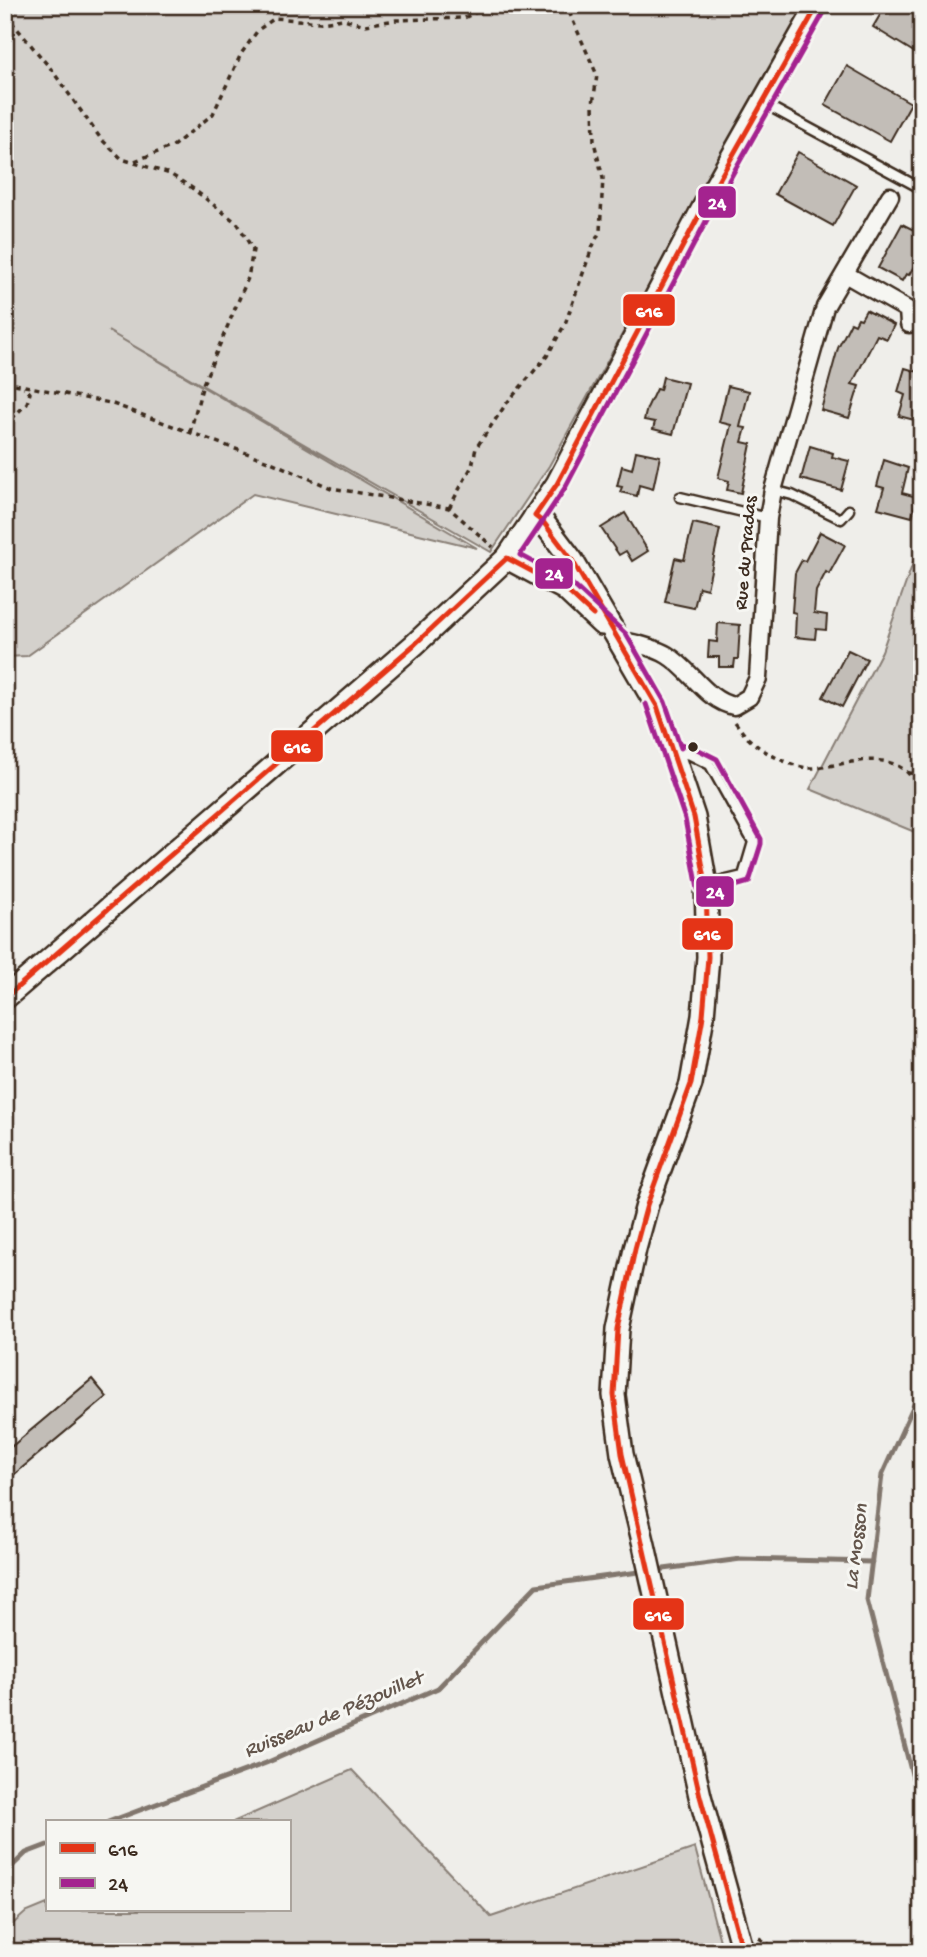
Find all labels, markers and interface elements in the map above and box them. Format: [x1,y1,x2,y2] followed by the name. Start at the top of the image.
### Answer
[697,185,737,219] line badge: 24
[708,194,727,217] text: 24
[622,293,676,327] line badge: 616
[636,302,663,325] text: 616
[731,494,764,611] street label: Rue du Pradas
[534,557,574,590] line badge: 24
[545,565,564,588] text: 24
[270,729,324,763] line badge: 616
[284,738,311,761] text: 616
[686,740,700,754] unlabelled marker
[695,875,735,908] line badge: 24
[706,883,725,906] text: 24
[681,917,734,951] line badge: 616
[694,925,721,948] text: 616
[840,1502,876,1591] water label: La Mosson
[632,1597,685,1631] line badge: 616
[645,1606,672,1629] text: 616
[241,1666,430,1765] water label: Ruisseau de Pézouillet
[46,1820,290,1912] legend
[108,1840,138,1865] text: 616
[108,1874,128,1899] text: 24

